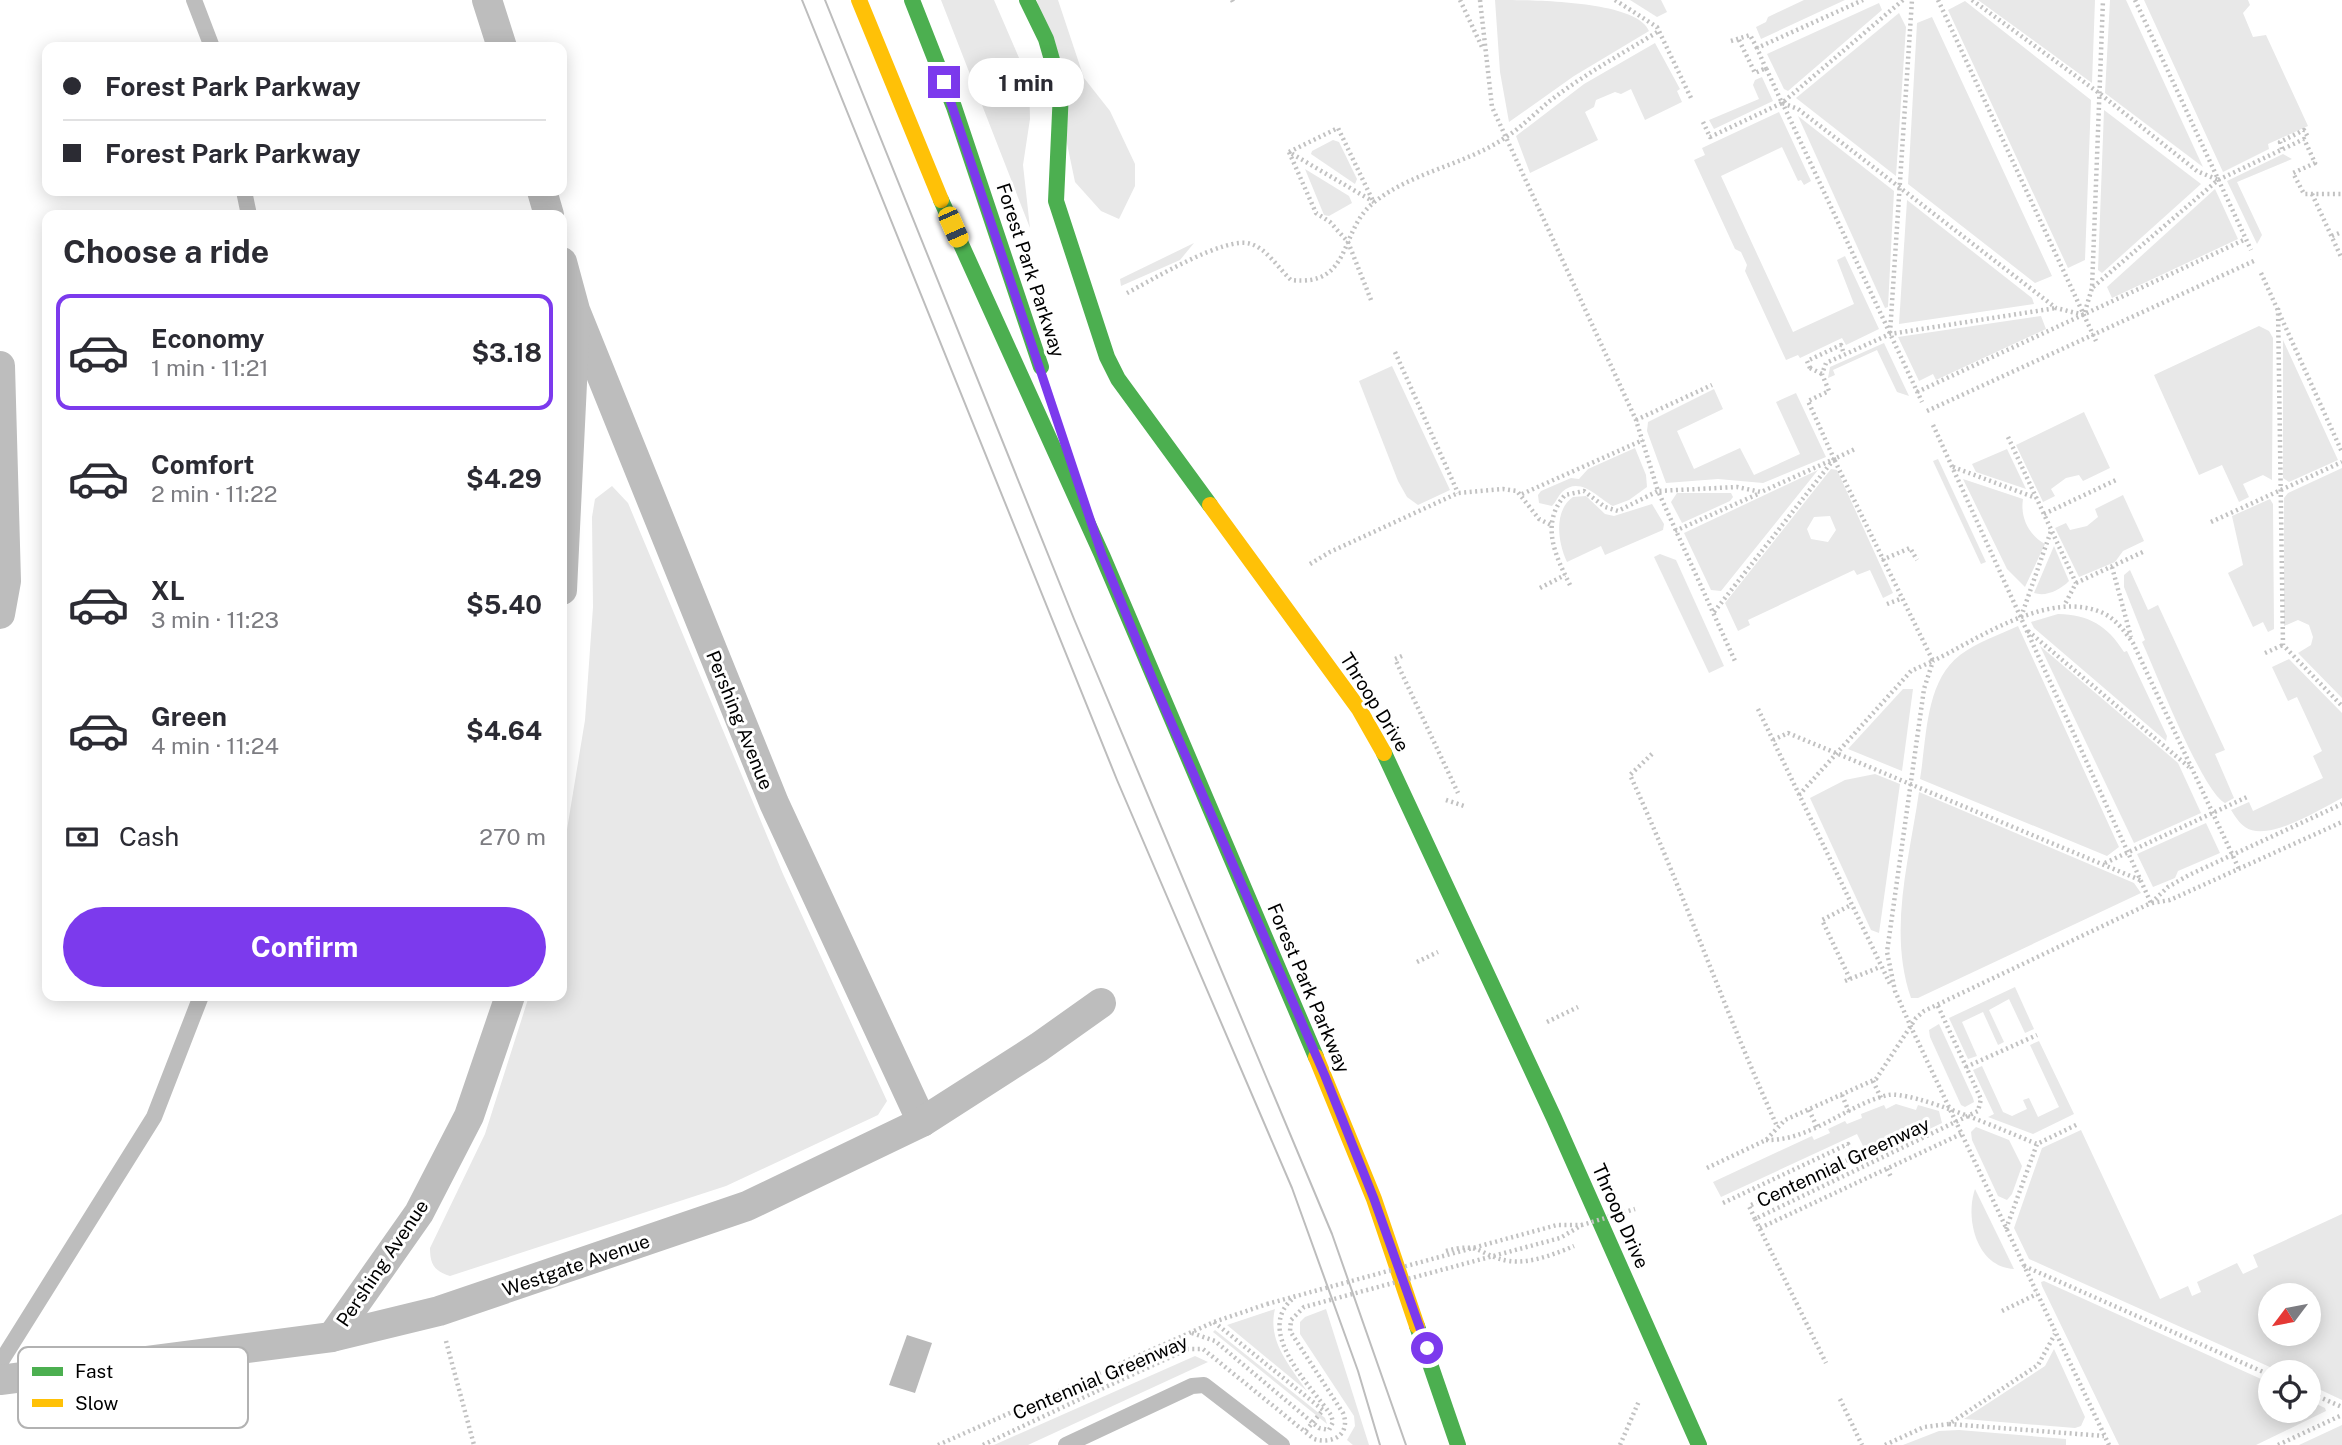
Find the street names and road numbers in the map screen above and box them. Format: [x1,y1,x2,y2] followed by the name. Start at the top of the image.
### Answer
[992,180,1070,360] street label: Forest Park Parkway
[702,647,778,793] street label: Pershing Avenue
[1336,649,1414,755] street label: Throop Drive
[1263,900,1355,1076] street label: Forest Park Parkway
[1753,1112,1933,1212] street label: Centennial Greenway
[1588,1160,1654,1272] street label: Throop Drive
[331,1195,433,1331] street label: Pershing Avenue
[499,1229,653,1301] street label: Westgate Avenue
[1009,1330,1191,1424] street label: Centennial Greenway

